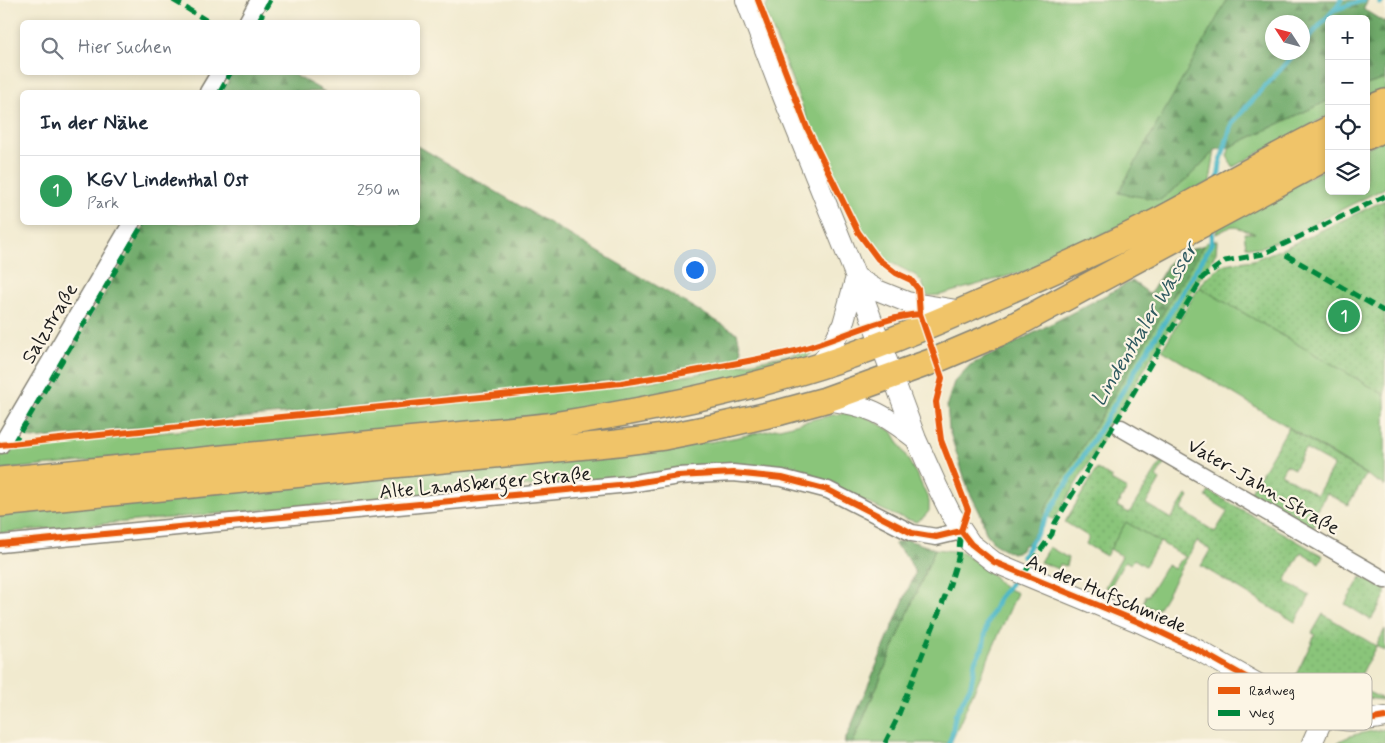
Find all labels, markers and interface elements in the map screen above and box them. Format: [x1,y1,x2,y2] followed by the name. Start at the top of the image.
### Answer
[1265,15,1310,60] north arrow
[1325,15,1370,195] map controls
[1325,15,1370,60] button: +
[20,20,420,75] search box
[38,34,66,62] icon: search
[78,35,172,60] text: Hier suchen
[1325,60,1370,105] button: −
[1325,105,1370,150] button: locate
[40,109,148,137] text: In der Nähe
[1325,150,1370,195] button: layers
[87,168,248,193] text: KGV Lindenthal Ost
[52,180,60,201] text: 1
[357,180,400,201] text: 250 m
[87,193,119,214] text: Park
[1085,235,1206,411] water label: Lindenthaler Wasser
[682,257,708,283] your location
[16,278,85,369] street label: Salzstraße
[1328,297,1360,335] pin: 1
[1182,433,1345,542] street label: Vater-Jahn-Straße
[378,461,592,508] street label: Alte Landsberger Straße
[1022,548,1191,640] street label: An der Hufschmiede
[1208,673,1372,730] legend
[1249,682,1295,700] text: Radweg
[1249,705,1275,725] text: Weg

